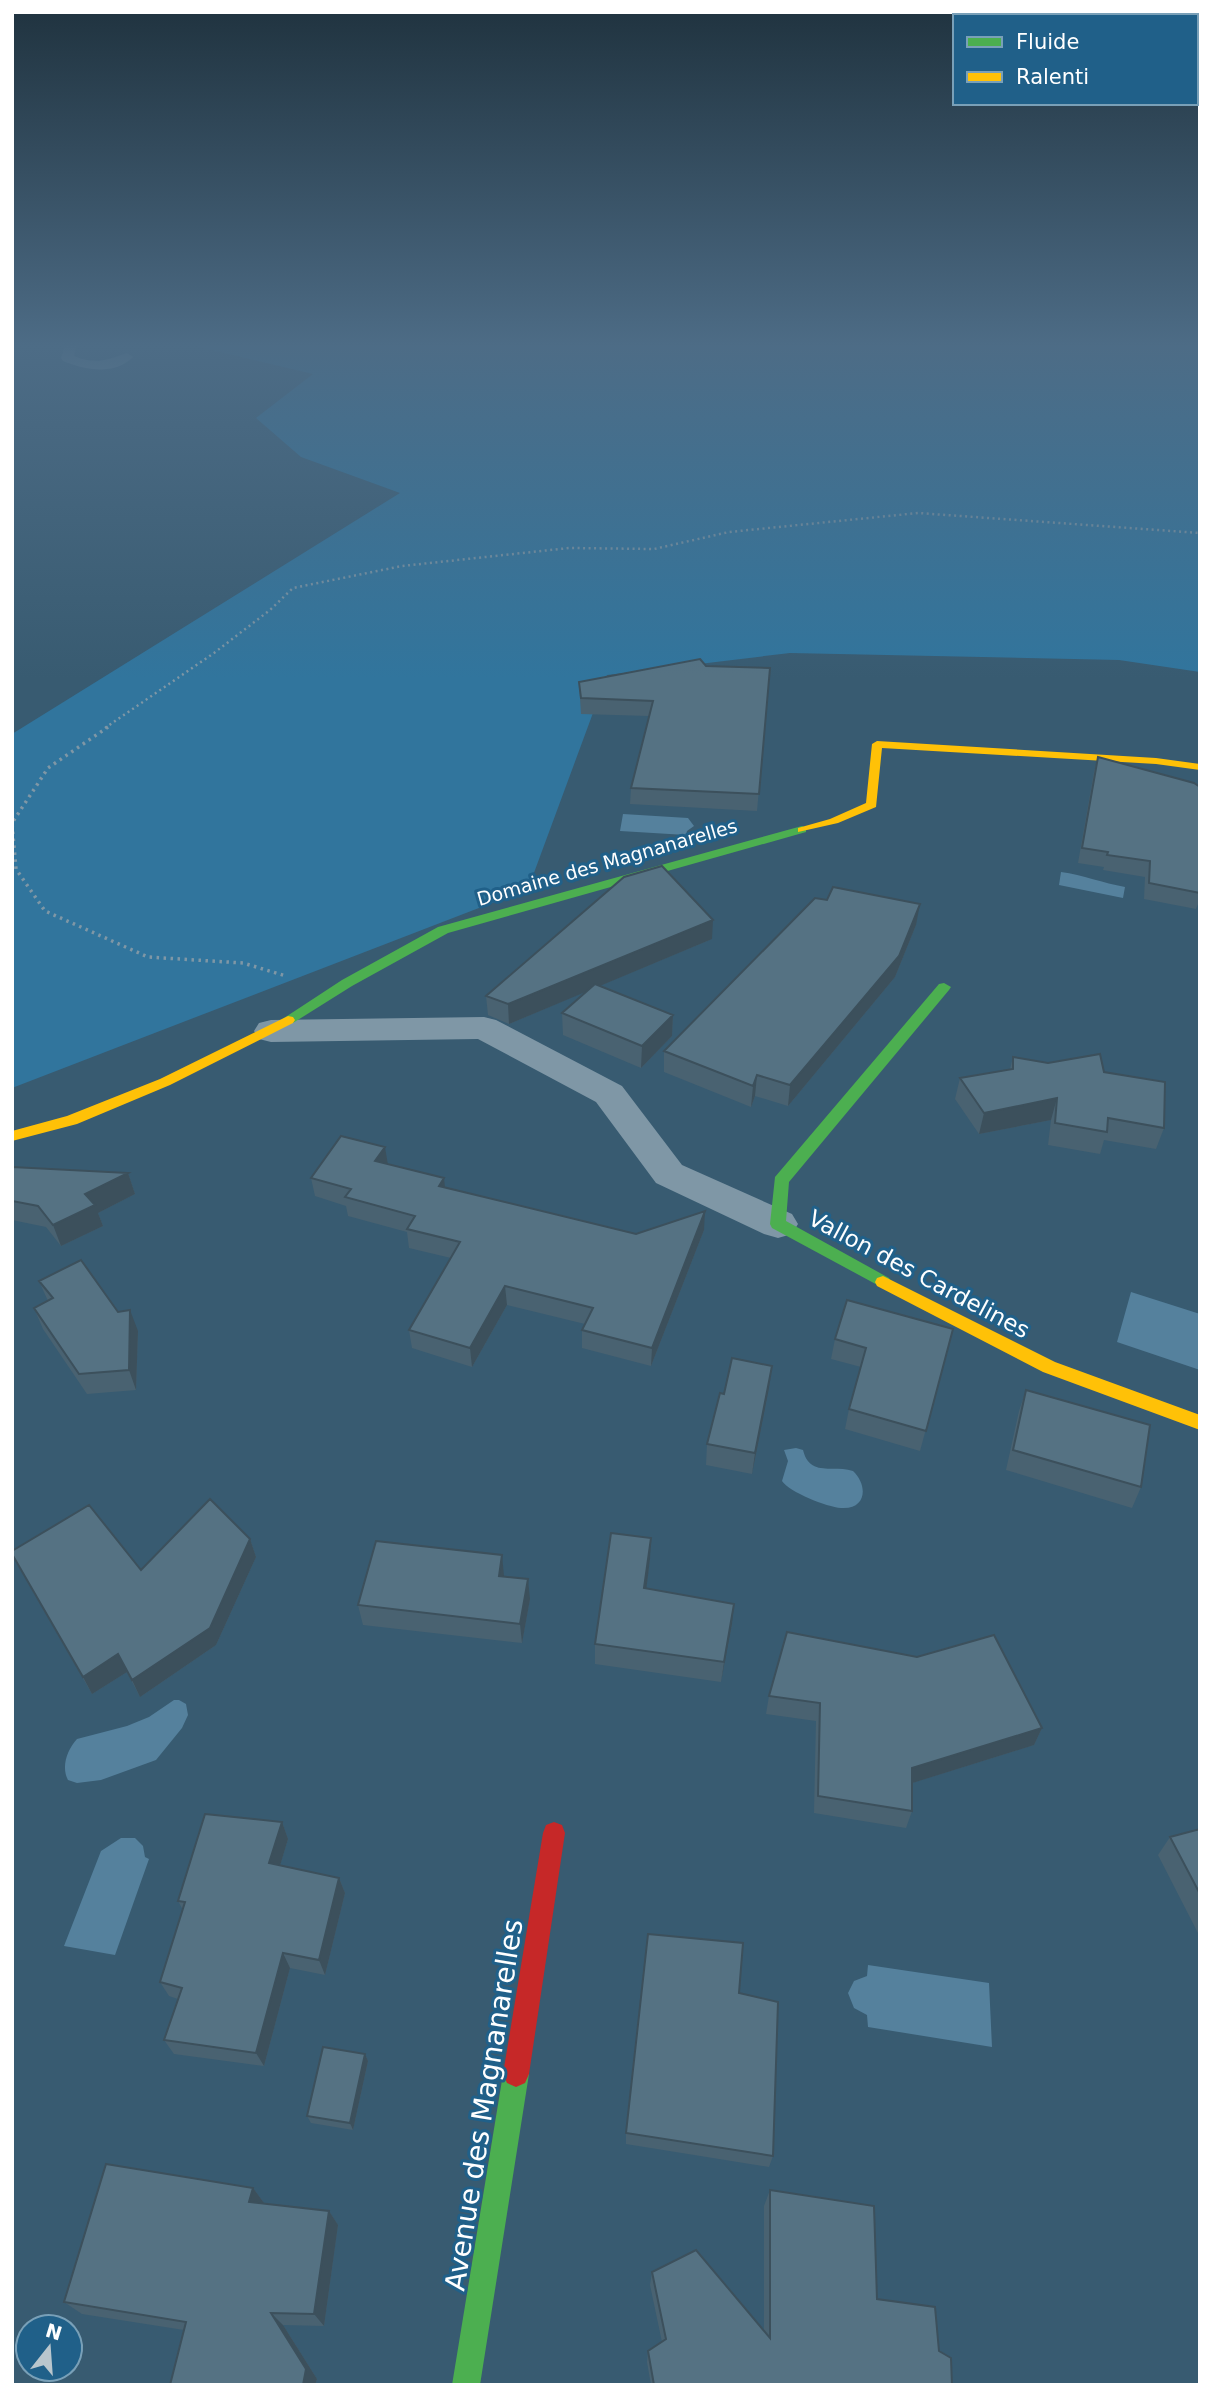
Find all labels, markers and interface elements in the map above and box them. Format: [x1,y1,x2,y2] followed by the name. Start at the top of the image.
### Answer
[953,14,1198,105] legend
[1016,30,1079,54] text: Fluide
[1016,65,1089,89] text: Ralenti
[474,814,740,910] street label: Domaine des Magnanarelles
[804,1205,1034,1343] street label: Vallon des Cardelines
[438,1917,530,2293] street label: Avenue des Magnanarelles
[14,2313,84,2383] north arrow
[43,2319,65,2345] text: N

